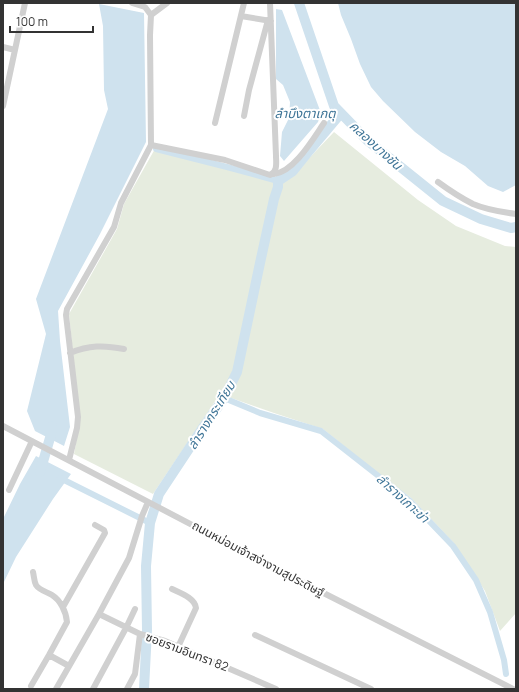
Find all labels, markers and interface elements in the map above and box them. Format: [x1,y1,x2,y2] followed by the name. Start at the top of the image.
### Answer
[10,8,93,34] scale bar
[16,13,48,30] text: 100 m
[275,104,336,122] water label: ลำบึงตาเกตุ
[346,117,407,174] water label: คลองบางชัน
[183,377,240,453] water label: ลำรางกระเทียม
[373,470,434,527] water label: ลำรางเกาะข่า
[189,516,328,601] street label: ถนนหม่อมเจ้าสง่างามสุประดิษฐ์
[143,628,231,675] street label: ซอยรามอินทรา 82

